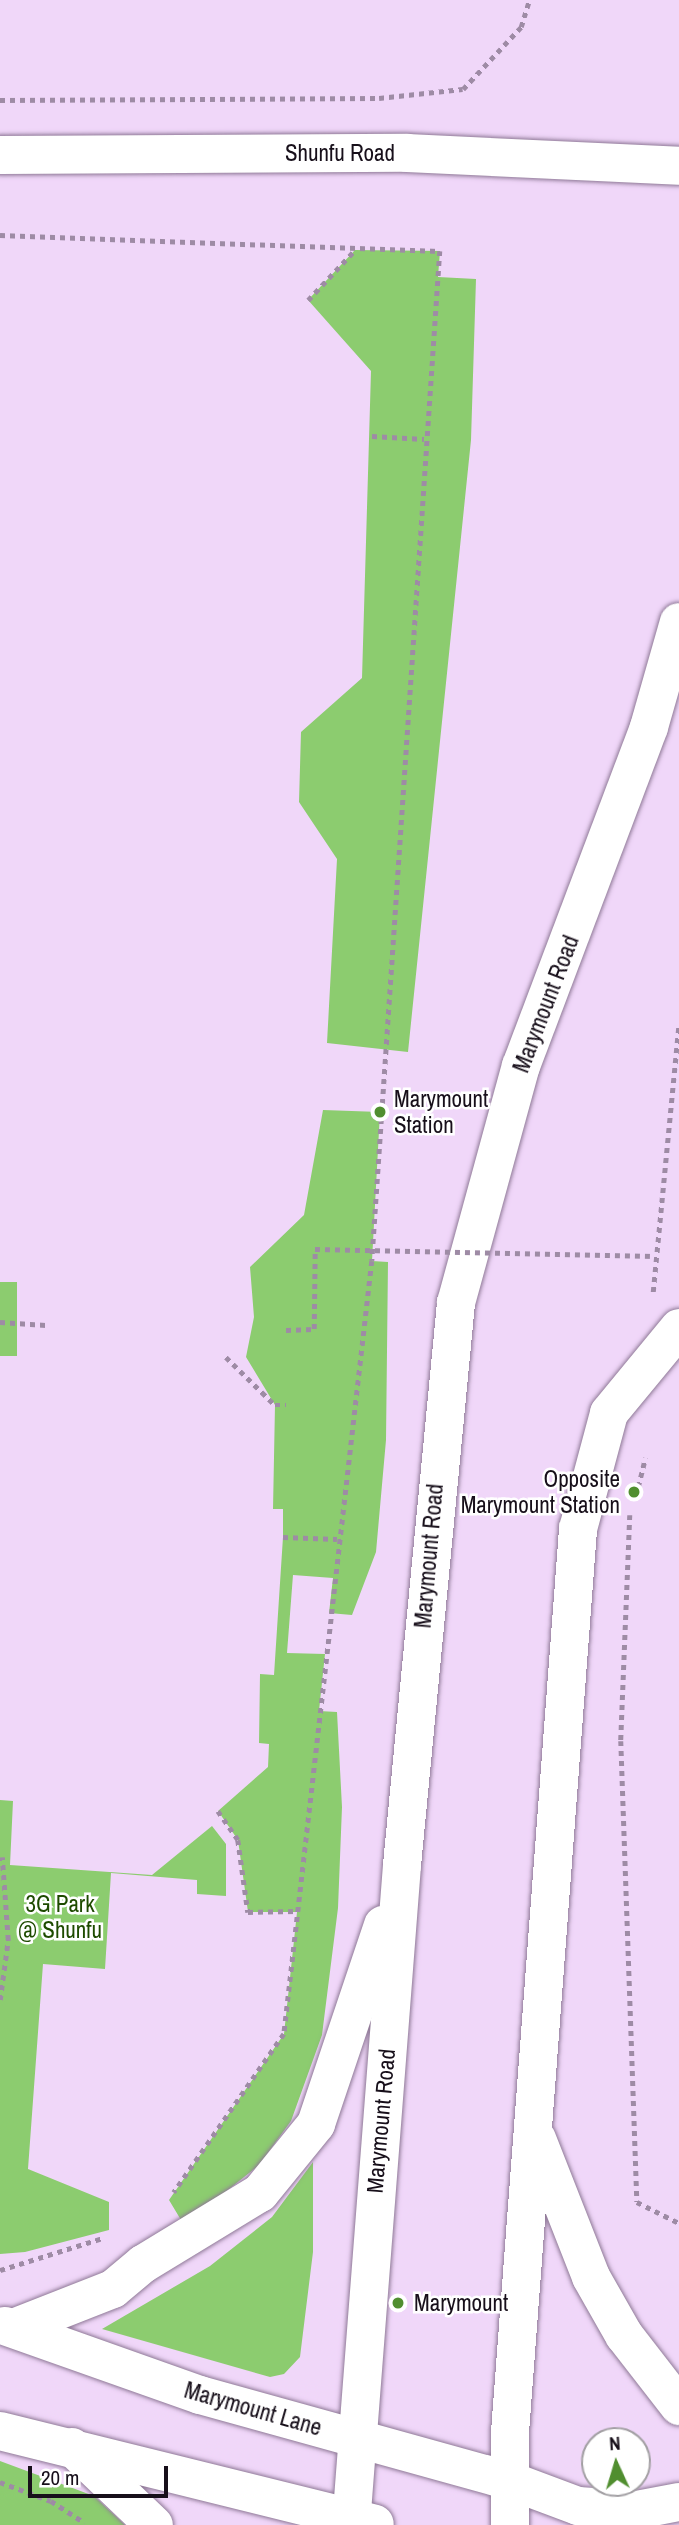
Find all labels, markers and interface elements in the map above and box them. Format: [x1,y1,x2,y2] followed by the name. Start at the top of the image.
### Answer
[285,139,395,167] street label: Shunfu Road
[507,932,585,1076] street label: Marymount Road
[394,1085,488,1139] place label: Marymount Station
[372,1104,388,1120] marker: Marymount Station
[461,1465,620,1519] place label: Opposite Marymount Station
[409,1483,449,1629] street label: Marymount Road
[626,1484,642,1500] marker: Opposite Marymount Station
[18,1890,102,1944] park label: 3G Park @ Shunfu
[361,2048,401,2194] street label: Marymount Road
[414,2289,508,2317] place label: Marymount
[388,2293,408,2313] marker: Marymount
[181,2376,325,2442] street label: Marymount Lane
[581,2427,651,2497] north arrow
[608,2430,621,2456] text: N
[32,2452,172,2496] scale bar
[41,2463,79,2492] text: 20 m

